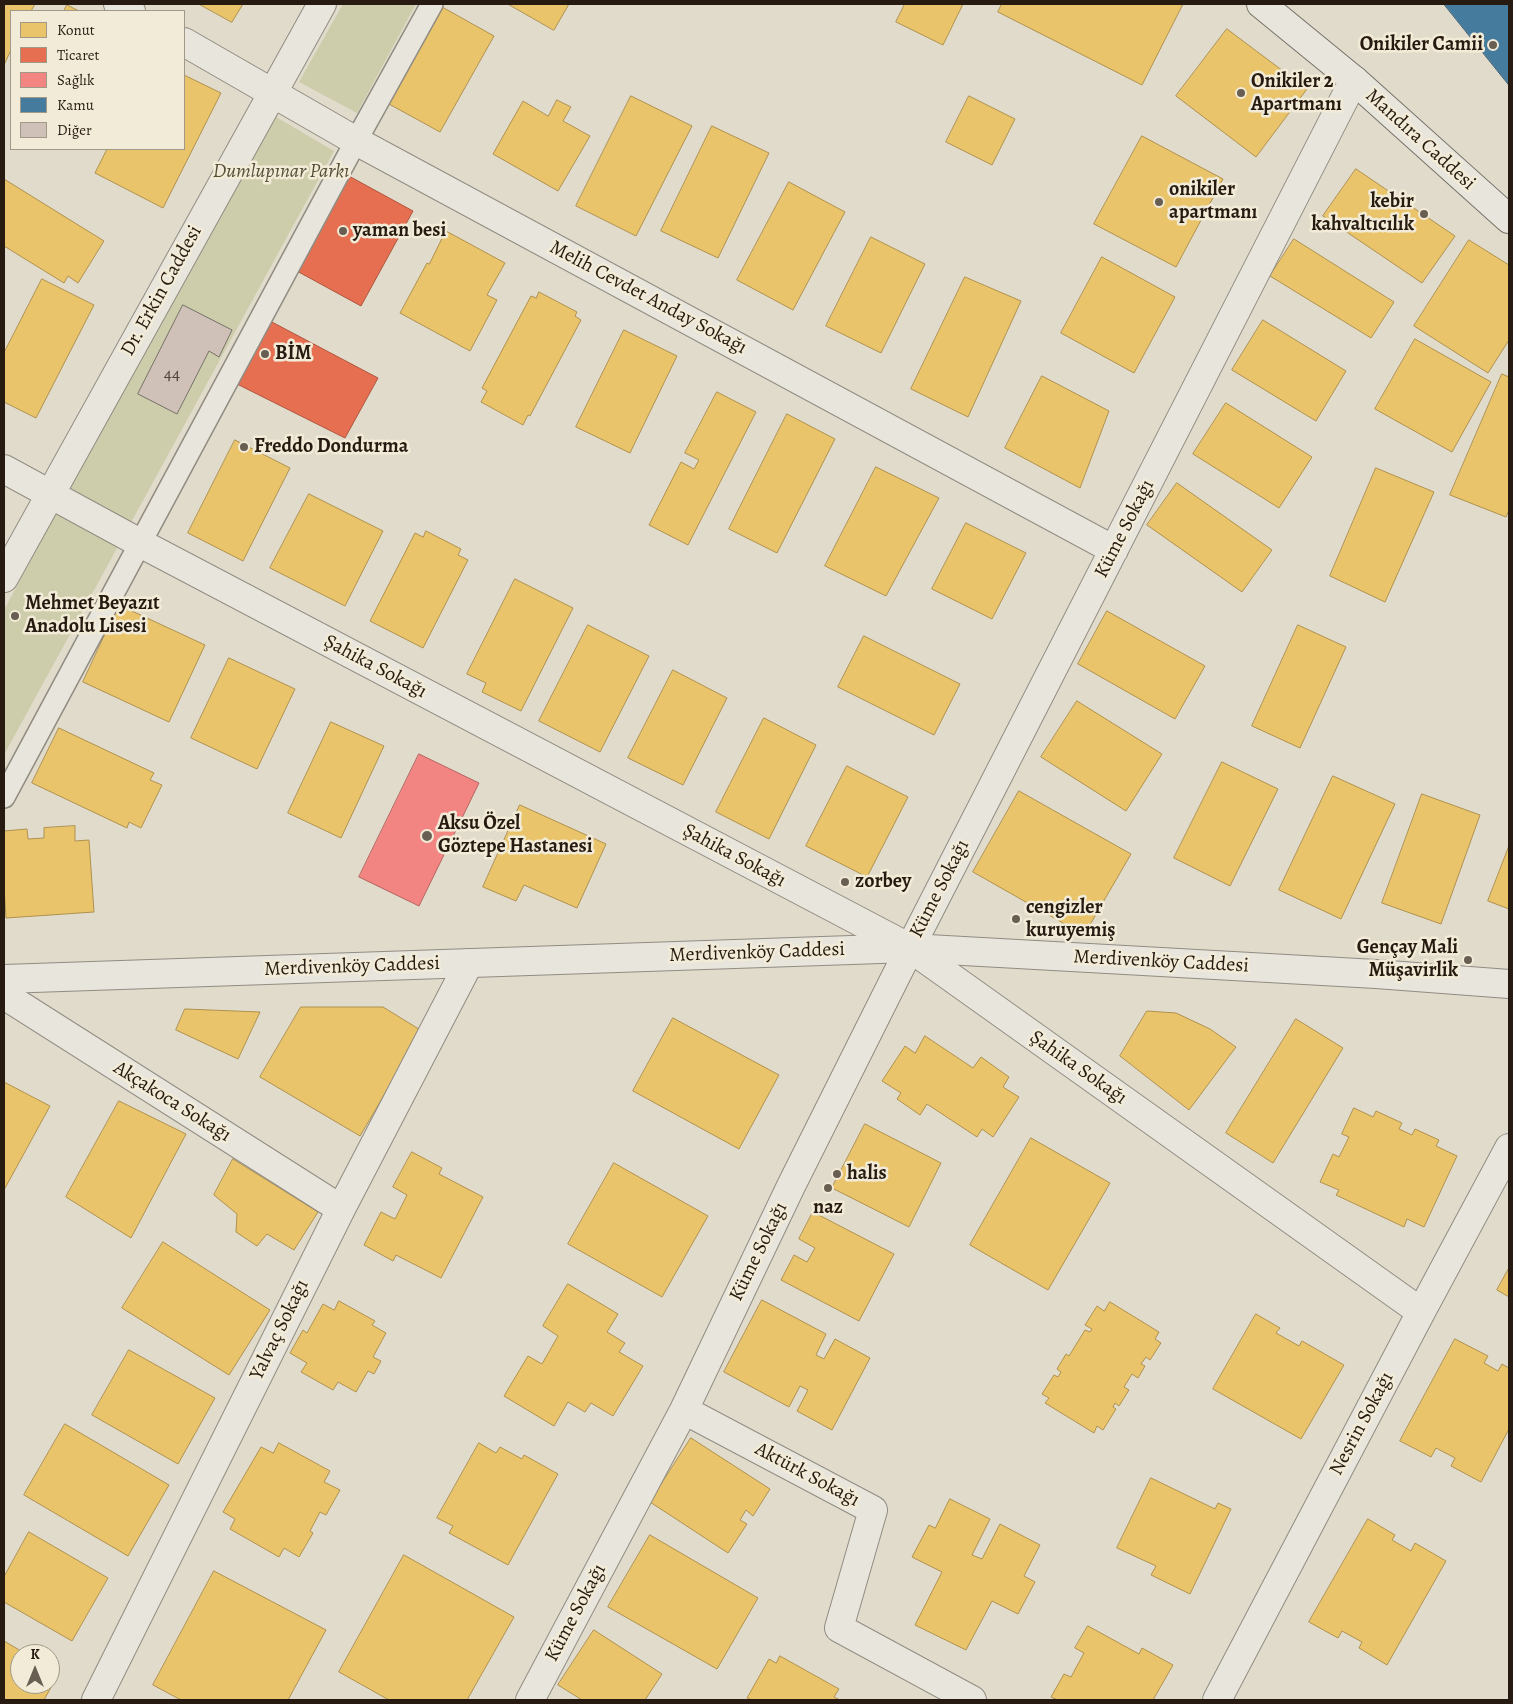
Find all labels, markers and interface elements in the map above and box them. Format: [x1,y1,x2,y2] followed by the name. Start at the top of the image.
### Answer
[10,10,185,150] legend
[57,20,95,40] text: Konut
[1360,33,1483,57] place label: Onikiler Camii
[1487,39,1499,51] marker: Onikiler Camii
[57,45,99,65] text: Ticaret
[57,70,95,90] text: Sağlık
[1251,70,1342,117] place label: Onikiler 2 Apartmanı
[1360,84,1480,196] street label: Mandıra Caddesi
[1235,87,1247,99] marker: Onikiler 2 Apartmanı
[57,95,94,115] text: Kamu
[57,120,92,140] text: Diğer
[213,160,349,184] park label: Dumlupınar Parkı
[1169,178,1257,225] place label: onikiler apartmanı
[1311,190,1414,237] place label: kebir kahvaltıcılık
[1153,196,1165,208] marker: onikiler apartmanı
[1418,208,1430,220] marker: kebir kahvaltıcılık
[353,219,446,243] place label: yaman besi
[116,222,208,360] street label: Dr. Erkin Caddesi
[337,225,349,237] marker: yaman besi
[545,236,751,360] street label: Melih Cevdet Anday Sokağı
[275,342,312,366] place label: BİM
[259,348,271,360] marker: BİM
[164,364,180,386] house number: 44
[254,435,408,459] place label: Freddo Dondurma
[238,441,250,453] marker: Freddo Dondurma
[1090,476,1160,582] street label: Küme Sokağı
[25,592,160,639] place label: Mehmet Beyazıt Anadolu Lisesi
[9,610,21,622] marker: Mehmet Beyazıt Anadolu Lisesi
[319,630,431,704] street label: Şahika Sokağı
[438,812,593,859] place label: Aksu Özel Göztepe Hastanesi
[678,819,790,893] street label: Şahika Sokağı
[420,829,434,843] marker: Aksu Özel Göztepe Hastanesi
[905,836,975,942] street label: Küme Sokağı
[855,870,911,894] place label: zorbey
[839,876,851,888] marker: zorbey
[1026,896,1115,943] place label: cengizler kuruyemiş
[1010,913,1022,925] marker: cengizler kuruyemiş
[1357,936,1458,983] place label: Gençay Mali Müşavirlik
[669,938,845,968] street label: Merdivenköy Caddesi
[1073,945,1249,979] street label: Merdivenköy Caddesi
[264,952,440,982] street label: Merdivenköy Caddesi
[1462,954,1474,966] marker: Gençay Mali Müşavirlik
[1025,1026,1131,1110] street label: Şahika Sokağı
[109,1056,235,1148] street label: Akçakoca Sokağı
[847,1162,887,1186] place label: halis
[831,1168,843,1180] marker: halis
[822,1182,834,1194] marker: naz
[813,1196,843,1220] place label: naz
[725,1199,793,1305] street label: Küme Sokağı
[245,1276,315,1384] street label: Yalvaç Sokağı
[1325,1368,1399,1480] street label: Nesrin Sokağı
[751,1437,863,1513] street label: Aktürk Sokağı
[540,1560,612,1666] street label: Küme Sokağı
[10,1644,60,1694] north arrow
[30,1645,40,1664] text: K

